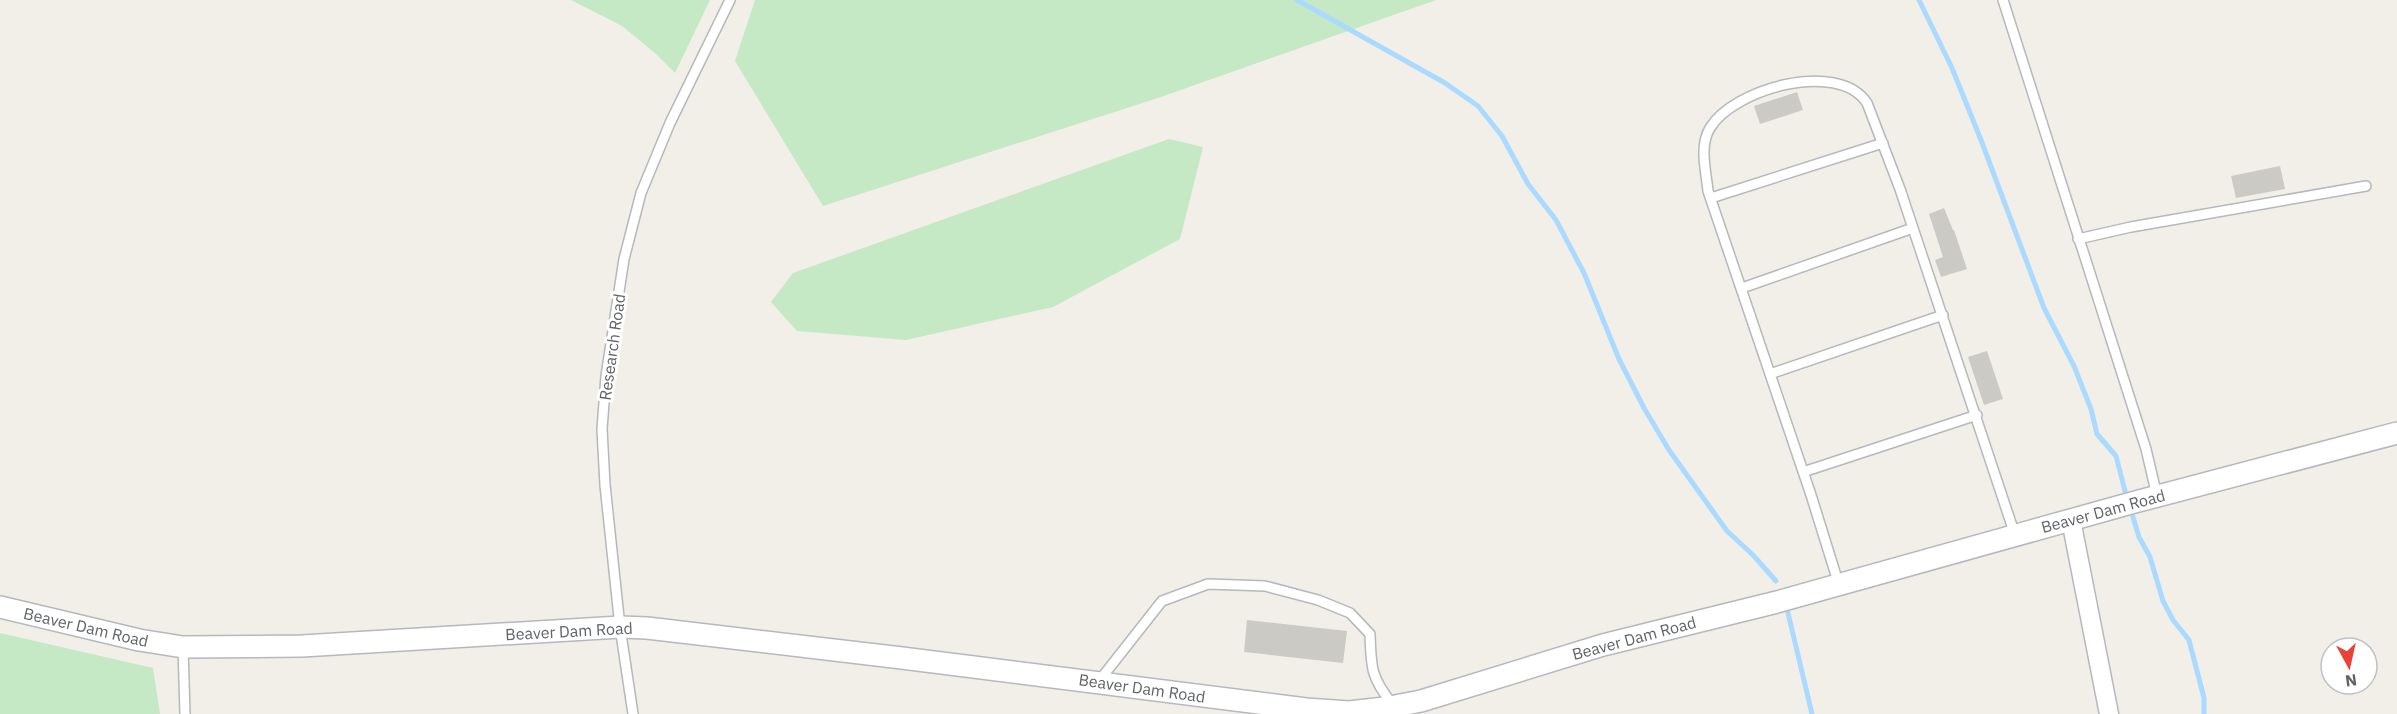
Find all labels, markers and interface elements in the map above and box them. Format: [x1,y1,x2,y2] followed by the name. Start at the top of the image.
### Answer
[595,292,629,402] street label: Research Road
[2039,485,2167,537] street label: Beaver Dam Road
[22,603,150,651] street label: Beaver Dam Road
[1570,612,1698,664] street label: Beaver Dam Road
[505,618,633,644] street label: Beaver Dam Road
[2319,636,2379,696] north arrow
[1077,669,1207,707] street label: Beaver Dam Road
[2344,670,2358,692] text: N

